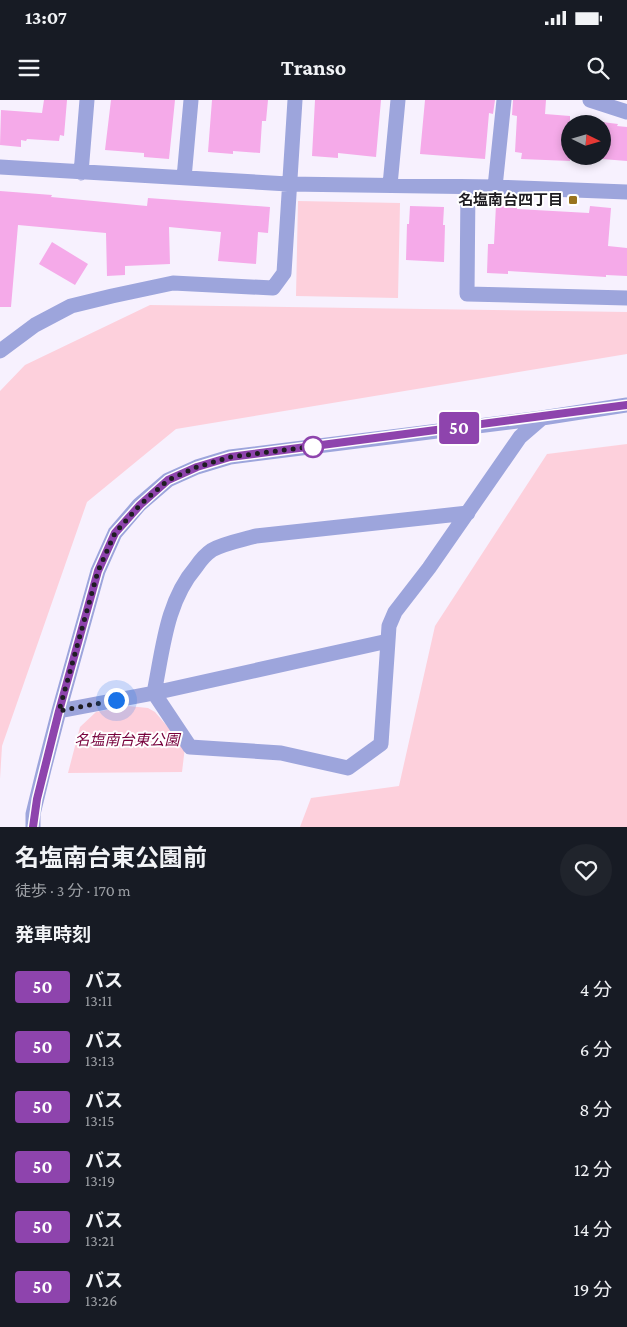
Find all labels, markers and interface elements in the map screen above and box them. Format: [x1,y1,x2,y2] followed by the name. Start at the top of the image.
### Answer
[25,7,67,28] text: 13:07
[15,54,43,82] icon: menu
[584,54,612,82] icon: search
[281,55,346,80] text: Transo
[561,115,611,165] north arrow
[561,115,611,165] map controls
[458,191,563,208] place label: 名塩南台四丁目
[567,194,579,206] marker: 名塩南台四丁目
[436,412,482,444] line badge: 50
[449,418,469,438] text: 50
[302,436,324,458] unlabelled marker
[104,688,129,713] your location
[74,732,181,748] park label: 名塩南台東公園
[15,844,207,871] text: 名塩南台東公園前
[560,844,612,896] button: heart
[15,882,131,899] text: 徒歩 · 3 分 · 170 m
[15,924,91,945] text: 発車時刻
[85,970,123,991] text: バス
[33,977,52,997] text: 50
[580,979,612,1000] text: 4 分
[85,992,112,1009] text: 13:11
[85,1030,123,1051] text: バス
[33,1037,52,1057] text: 50
[580,1039,612,1060] text: 6 分
[85,1052,114,1069] text: 13:13
[85,1090,123,1111] text: バス
[33,1097,52,1117] text: 50
[579,1099,612,1120] text: 8 分
[85,1112,114,1129] text: 13:15
[85,1150,123,1171] text: バス
[33,1157,52,1177] text: 50
[574,1159,612,1180] text: 12 分
[85,1172,115,1189] text: 13:19
[85,1210,123,1231] text: バス
[33,1217,52,1237] text: 50
[573,1219,612,1240] text: 14 分
[85,1232,115,1249] text: 13:21
[85,1270,123,1291] text: バス
[33,1277,52,1297] text: 50
[573,1279,612,1300] text: 19 分
[85,1292,117,1309] text: 13:26

